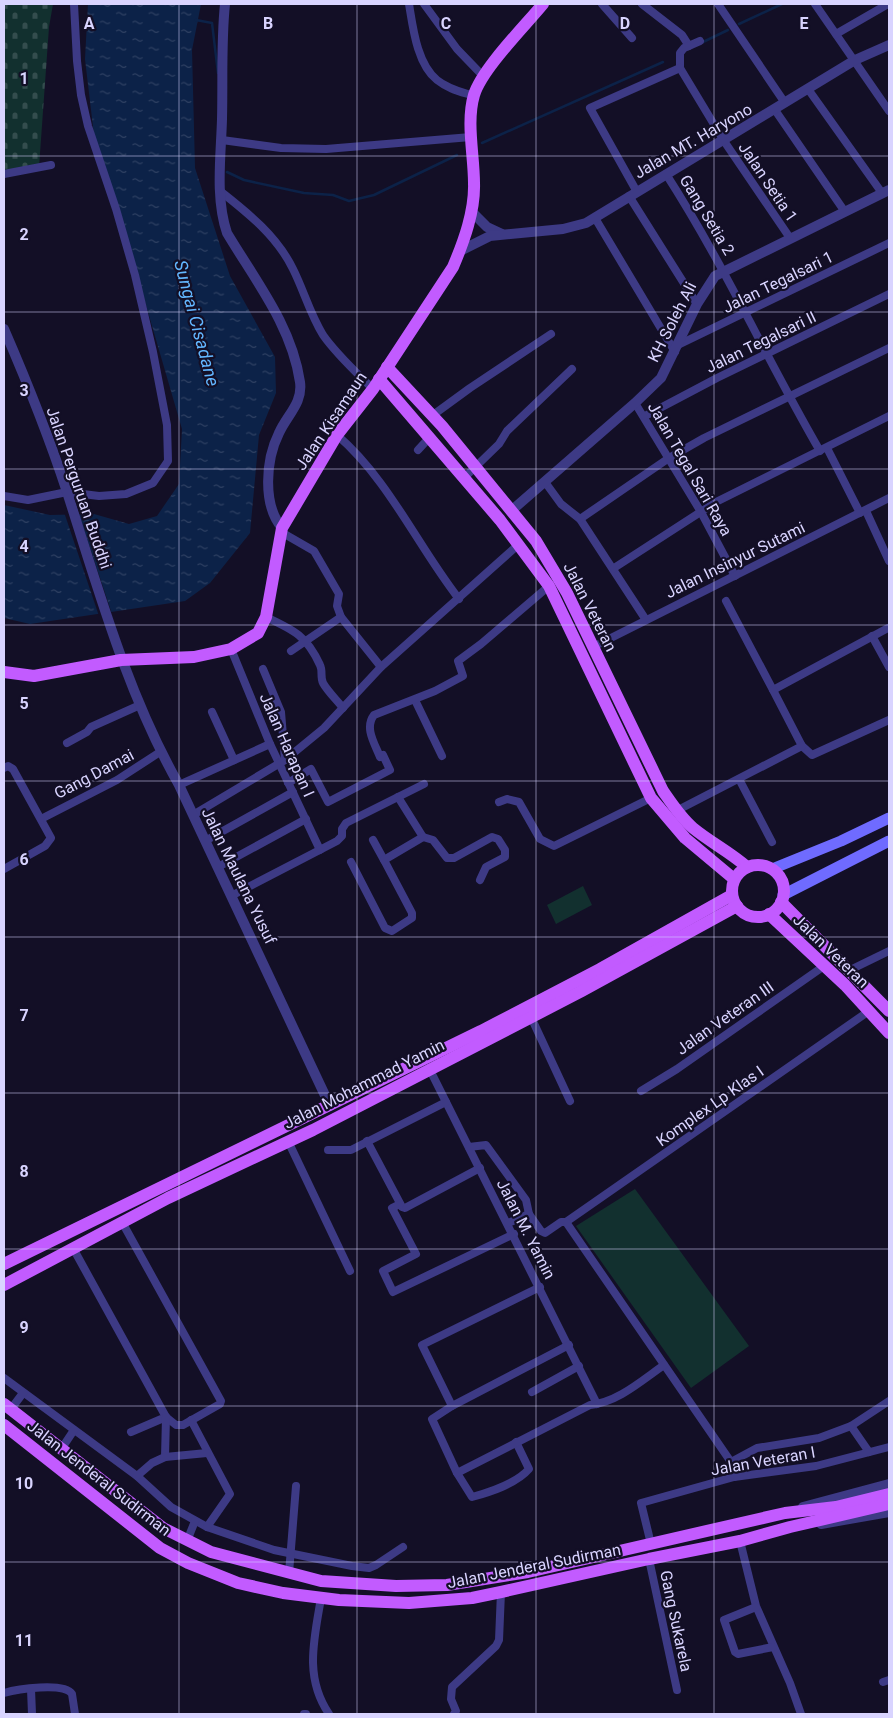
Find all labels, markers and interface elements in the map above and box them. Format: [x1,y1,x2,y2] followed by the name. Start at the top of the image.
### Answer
[84,14,95,33] text: A
[263,14,273,33] text: B
[441,14,451,33] text: C
[620,14,630,33] text: D
[800,14,809,33] text: E
[19,69,29,88] text: 1
[631,100,755,182] street label: Jalan MT. Haryono
[734,139,802,225] street label: Jalan Setia 1
[676,171,738,259] street label: Gang Setia 2
[19,225,29,244] text: 2
[720,247,836,317] street label: Jalan Tegalsari 1
[170,258,224,388] water label: Sungai Cisadane
[644,279,700,365] street label: KH Soleh Ali
[703,307,819,377] street label: Jalan Tegalsari II
[291,368,371,474] street label: Jalan Kisamaun
[19,381,29,400] text: 3
[644,399,736,539] street label: Jalan Tegal Sari Raya
[42,405,116,571] street label: Jalan Perguruan Buddhi
[662,518,808,602] street label: Jalan Insinyur Sutami
[19,537,29,556] text: 4
[559,559,621,655] street label: Jalan Veteran
[256,690,318,800] street label: Jalan Harapan I
[19,694,29,713] text: 5
[51,745,137,803] street label: Gang Damai
[198,805,280,948] street label: Jalan Maulana Yusuf
[19,850,29,869] text: 6
[789,910,873,992] street label: Jalan Veteran
[673,977,777,1059] street label: Jalan Veteran III
[19,1006,29,1025] text: 7
[280,1035,448,1133] street label: Jalan Mohammad Yamin
[653,1062,767,1150] street label: Komplex Lp Klas I
[19,1162,29,1181] text: 8
[493,1176,559,1282] street label: Jalan M. Yamin
[19,1318,29,1337] text: 9
[24,1416,174,1540] street label: Jalan Jenderal Sudirman
[709,1442,817,1480] street label: Jalan Veteran I
[15,1474,33,1493] text: 10
[446,1540,622,1592] street label: Jalan Jenderal Sudirman
[656,1569,696,1673] street label: Gang Sukarela
[15,1631,33,1650] text: 11

